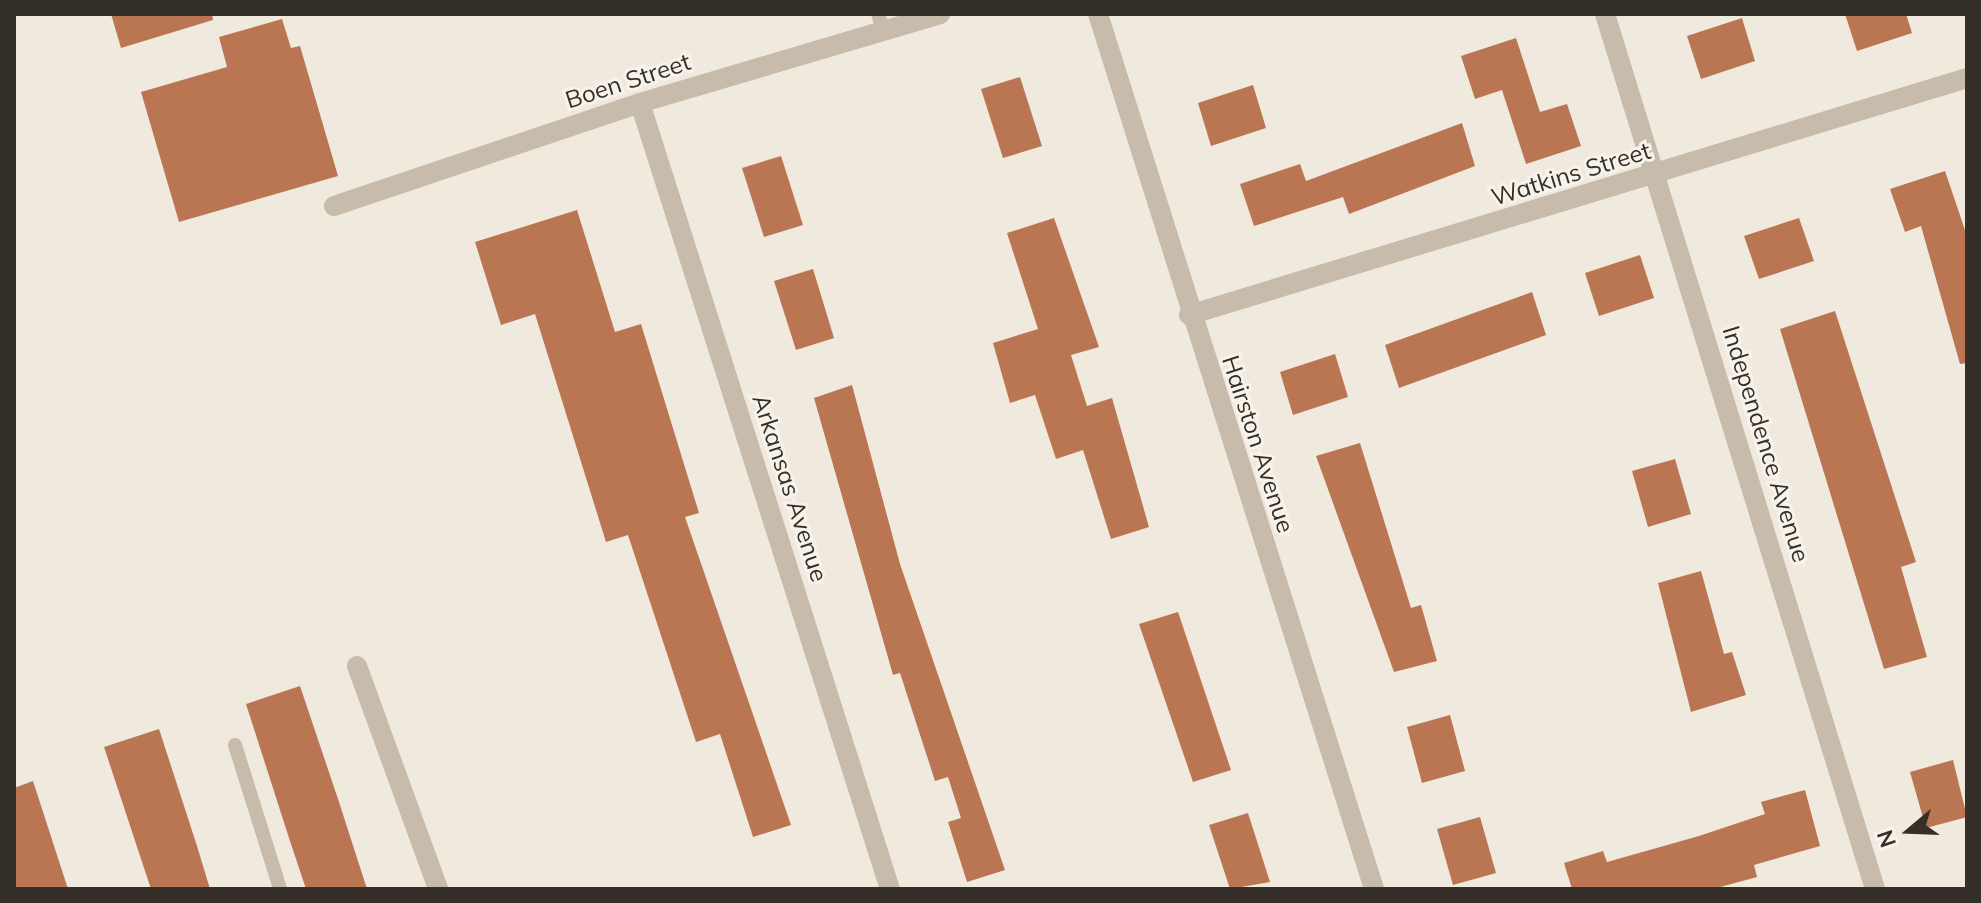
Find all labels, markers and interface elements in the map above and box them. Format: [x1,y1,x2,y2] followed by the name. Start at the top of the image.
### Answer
[562,47,694,115] street label: Boen Street
[1488,136,1654,212] street label: Watkins Street
[1716,322,1816,566] street label: Independence Avenue
[1216,352,1300,536] street label: Hairston Avenue
[746,391,834,585] street label: Arkansas Avenue
[1869,791,1949,871] north arrow
[1870,826,1902,851] text: N

